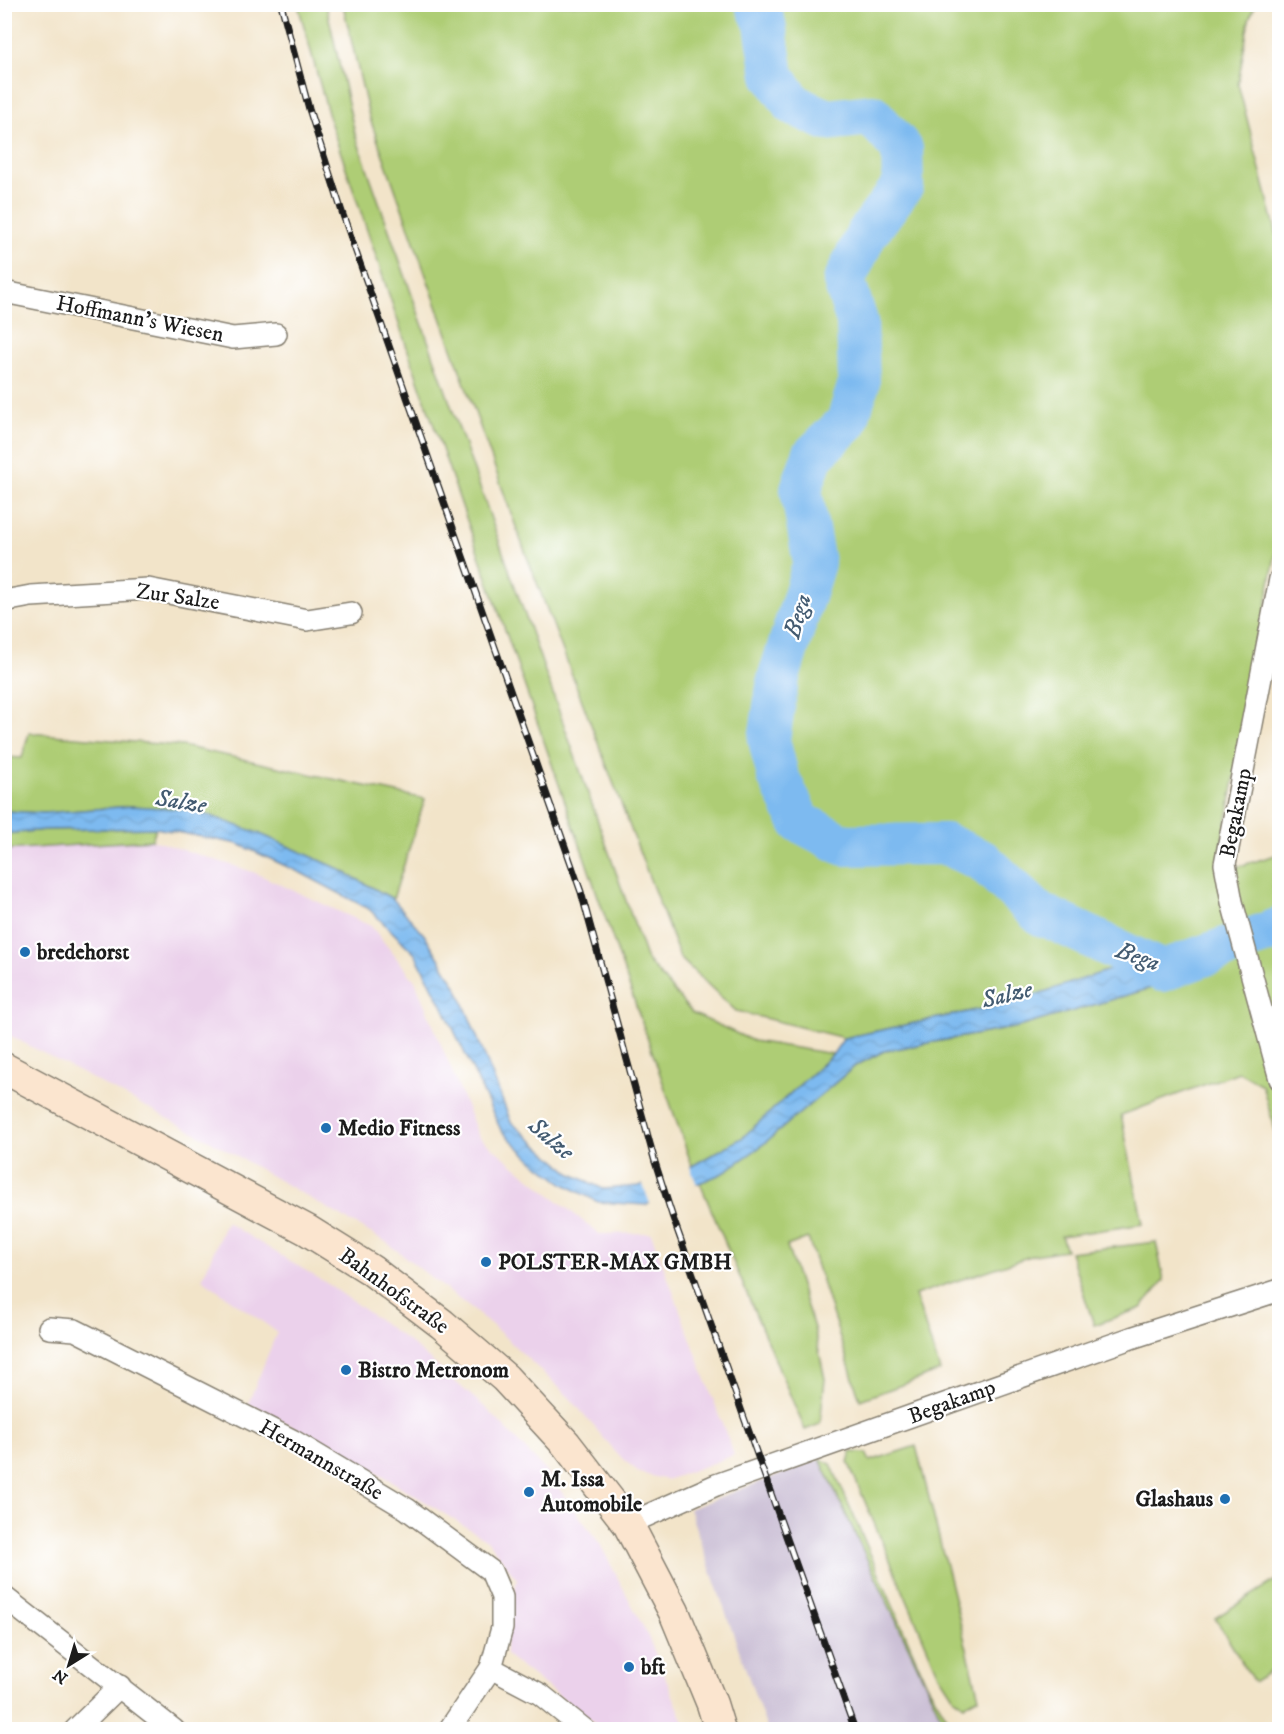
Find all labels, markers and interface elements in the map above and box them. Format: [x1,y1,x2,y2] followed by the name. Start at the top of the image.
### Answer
[54,290,227,349] street label: Hoffmann's Wiesen
[135,578,221,616] street label: Zur Salze
[777,590,819,642] water label: Bega
[1214,766,1258,860] street label: Begakamp
[153,783,209,821] water label: Salze
[1111,935,1164,979] water label: Bega
[36,939,129,966] place label: bredehorst
[18,945,32,959] marker: bredehorst
[978,974,1036,1016] water label: Salze
[521,1111,581,1167] water label: Salze
[338,1115,461,1142] place label: Medio Fitness
[319,1121,333,1135] marker: Medio Fitness
[334,1242,454,1340] street label: Bahnhofstraße
[498,1249,732,1276] place label: POLSTER-MAX GMBH
[479,1255,493,1269] marker: POLSTER-MAX GMBH
[358,1357,509,1384] place label: Bistro Metronom
[339,1363,353,1377] marker: Bistro Metronom
[905,1374,999,1430] street label: Begakamp
[254,1414,388,1506] street label: Hermannstraße
[540,1466,642,1518] place label: M. Issa Automobile
[522,1485,536,1499] marker: M. Issa Automobile
[1135,1486,1214,1513] place label: Glashaus
[1218,1492,1232,1506] marker: Glashaus
[39,1635,99,1695] north arrow
[640,1654,665,1681] place label: bft
[622,1660,636,1674] marker: bft
[49,1664,72,1688] text: N

